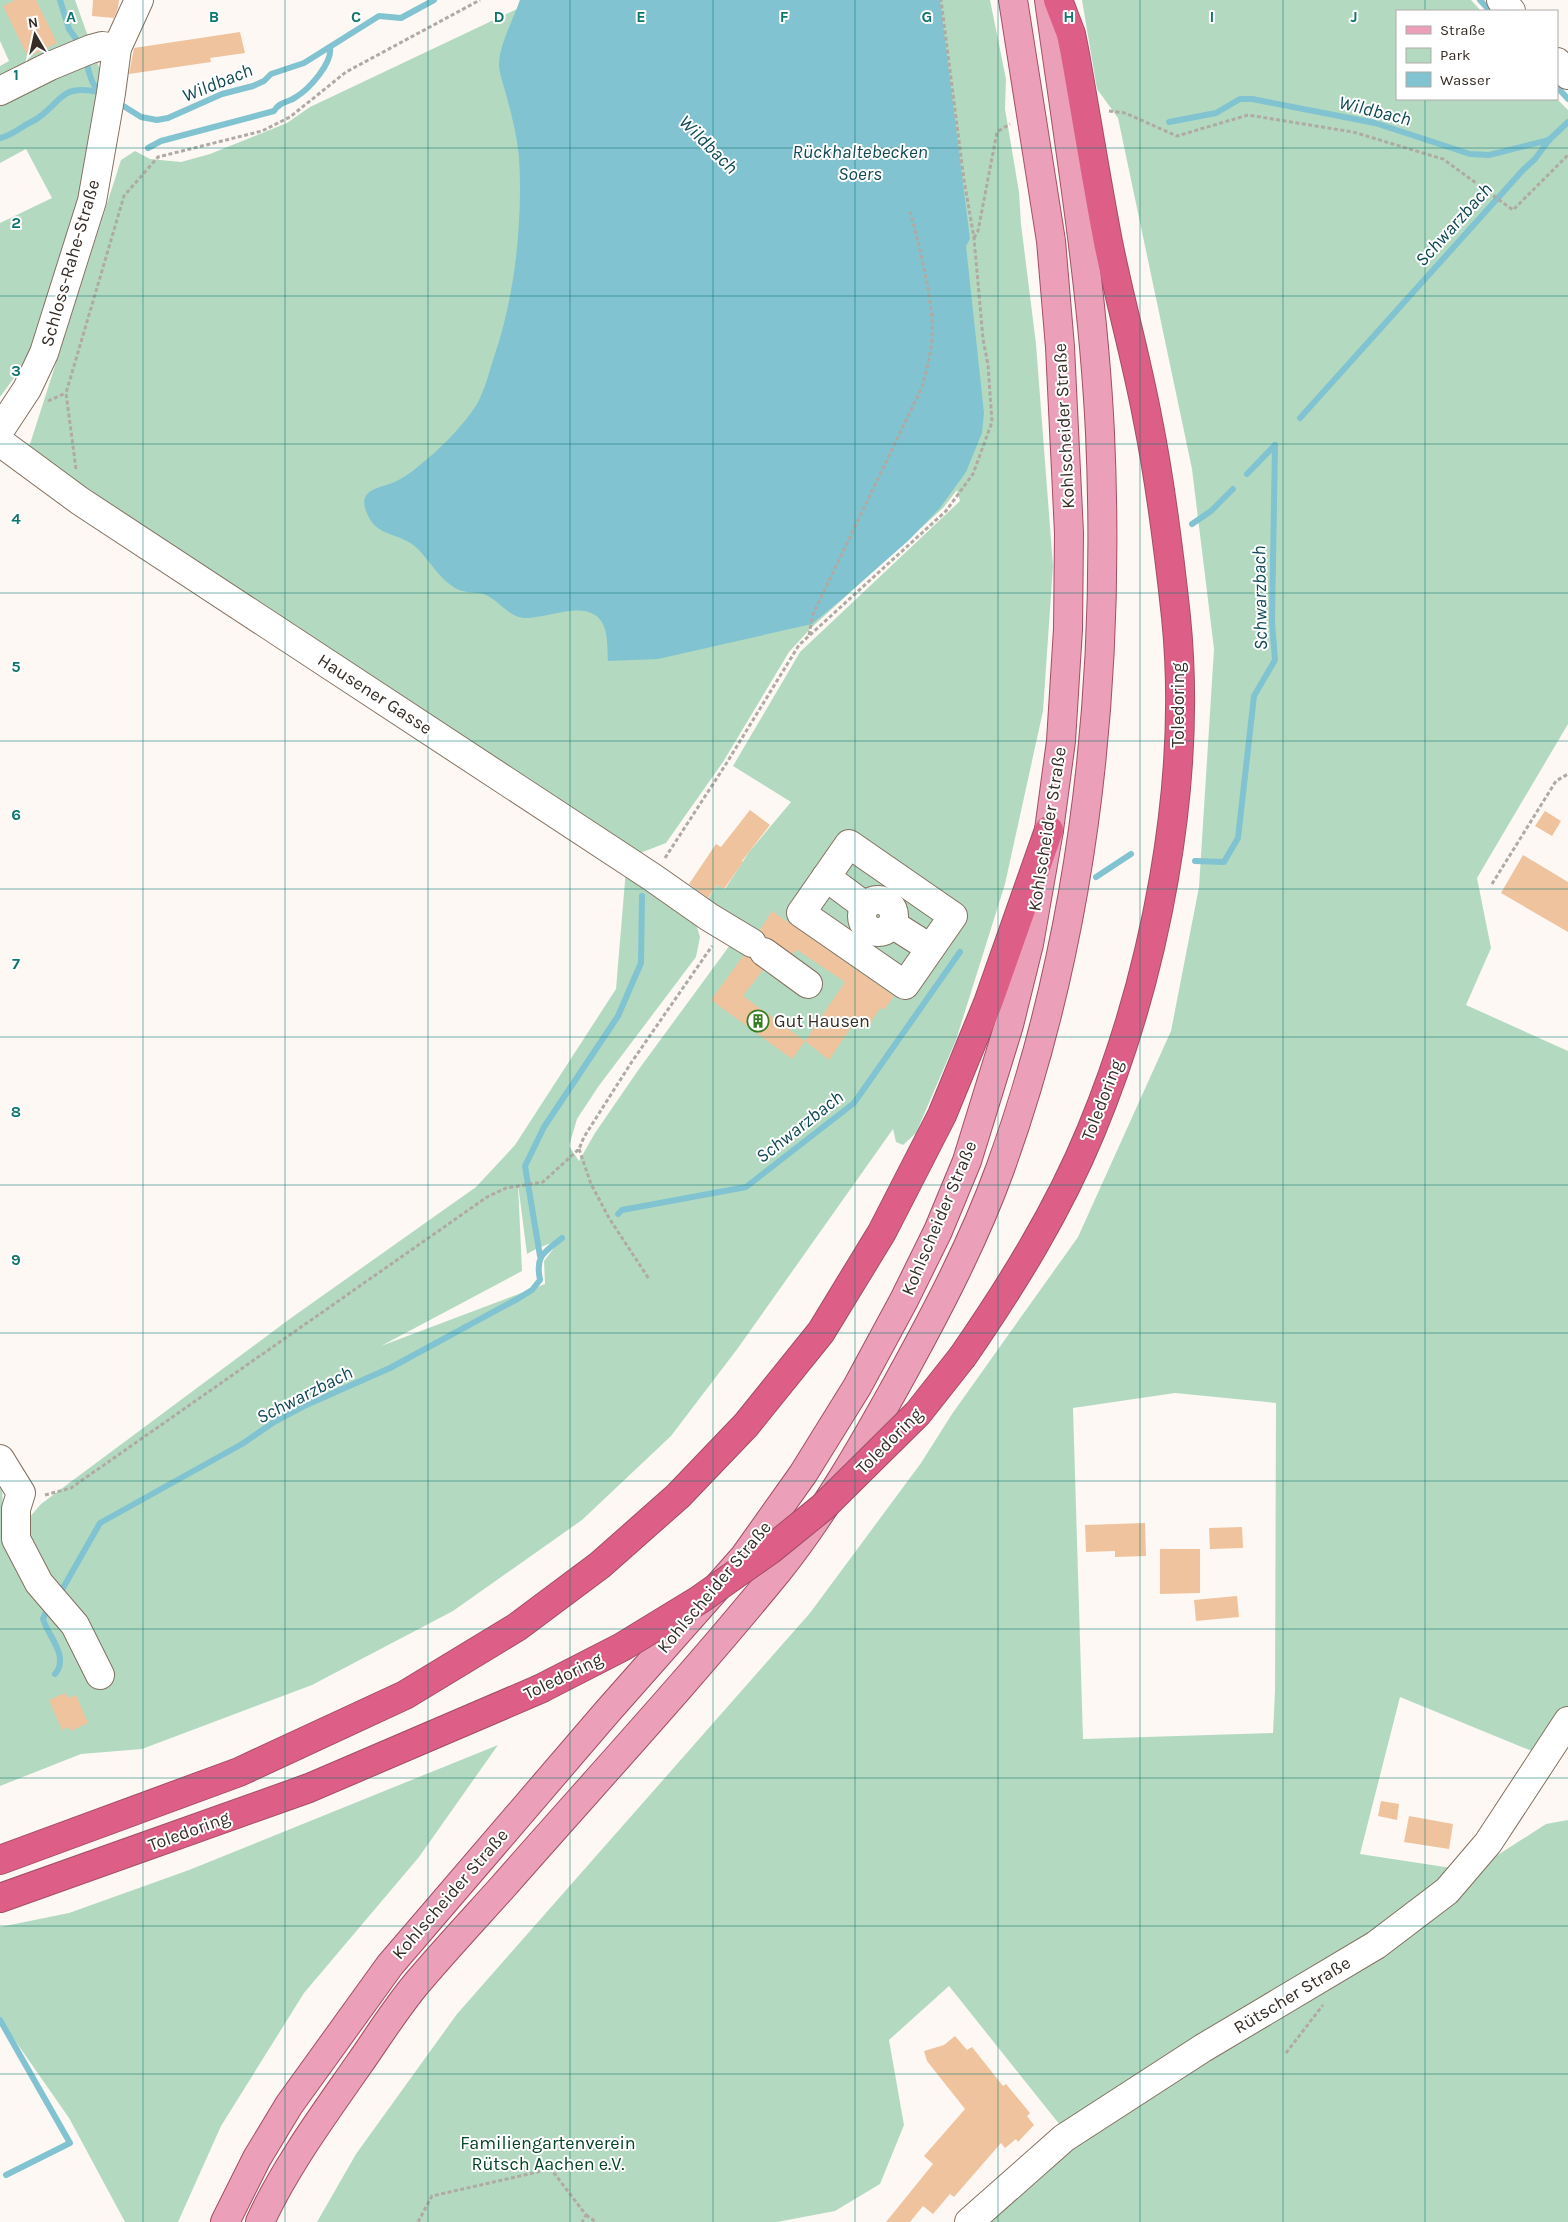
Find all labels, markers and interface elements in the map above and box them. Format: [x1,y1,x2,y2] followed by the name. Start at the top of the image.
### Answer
[66,7,76,26] text: A
[209,7,219,26] text: B
[351,7,361,26] text: C
[494,7,505,26] text: D
[636,7,646,26] text: E
[780,7,789,26] text: F
[922,7,932,26] text: G
[1063,7,1075,26] text: H
[1210,7,1214,26] text: I
[1350,7,1358,26] text: J
[10,10,60,60] north arrow
[1396,10,1558,100] legend
[27,13,39,32] text: N
[1440,21,1485,39] text: Straße
[1440,46,1470,64] text: Park
[179,59,256,107] water label: Wildbach
[13,65,19,84] text: 1
[1440,71,1491,89] text: Wasser
[1336,91,1413,131] water label: Wildbach
[674,111,742,179] water label: Wildbach
[792,141,928,185] water label: Rückhaltebecken Soers
[36,177,104,349] street label: Schloss-Rahe-Straße
[1411,178,1497,271] water label: Schwarzbach
[11,213,21,232] text: 2
[1049,343,1079,509] street label: Kohlscheider Straße
[11,361,21,380] text: 3
[11,509,21,528] text: 4
[1248,545,1272,651] water label: Schwarzbach
[314,649,436,739] street label: Hausener Gasse
[11,657,21,676] text: 5
[1167,662,1189,748] street label: Toledoring
[1023,745,1071,913] street label: Kohlscheider Straße
[11,805,21,824] text: 6
[12,954,20,973] text: 7
[746,1009,770,1033] building icon: Gut Hausen
[774,1010,870,1032] place label: Gut Hausen
[1076,1056,1128,1144] street label: Toledoring
[752,1086,848,1168] water label: Schwarzbach
[11,1102,21,1121] text: 8
[896,1137,982,1299] street label: Kohlscheider Straße
[11,1250,21,1269] text: 9
[253,1361,356,1428] water label: Schwarzbach
[851,1403,927,1479] street label: Toledoring
[652,1516,776,1658] street label: Kohlscheider Straße
[520,1647,606,1705] street label: Toledoring
[145,1806,233,1856] street label: Toledoring
[387,1824,513,1964] street label: Kohlscheider Straße
[1229,1951,1355,2039] street label: Rütscher Straße
[460,2132,636,2175] park label: Familiengartenverein Rütsch Aachen e.V.

